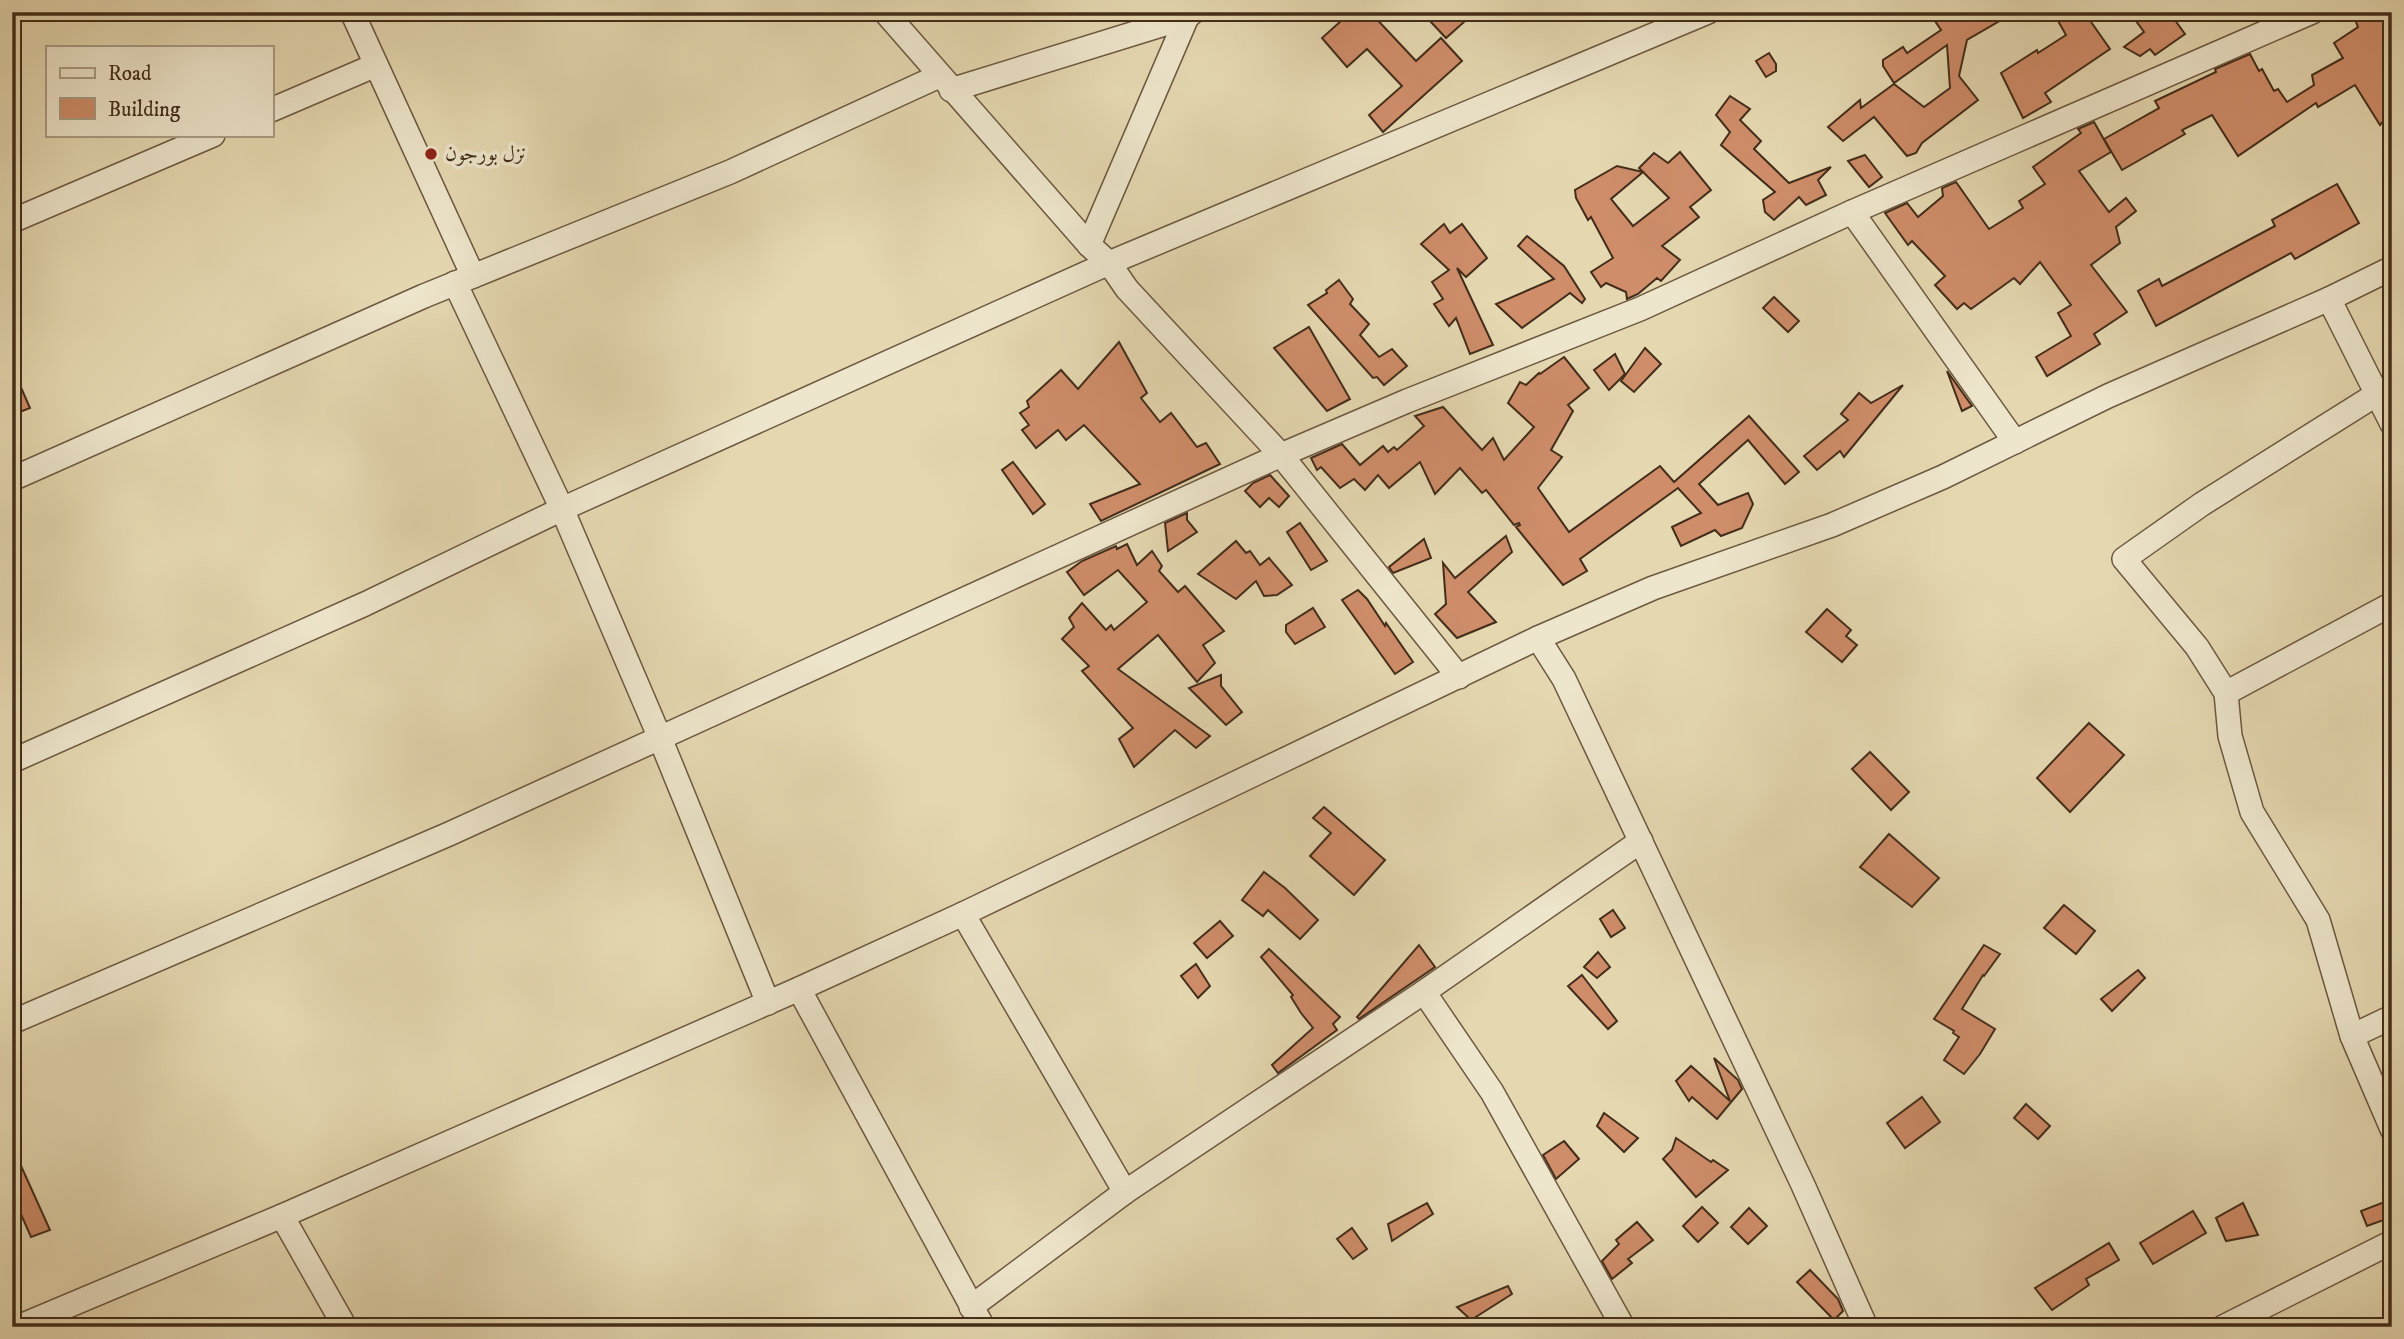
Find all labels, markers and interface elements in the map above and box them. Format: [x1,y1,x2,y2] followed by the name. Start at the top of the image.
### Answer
[46,46,273,136] legend
[108,61,152,87] text: Road
[108,97,181,123] text: Building
[445,141,526,167] place label: نزل بورجون
[423,146,439,162] marker: نزل بورجون

